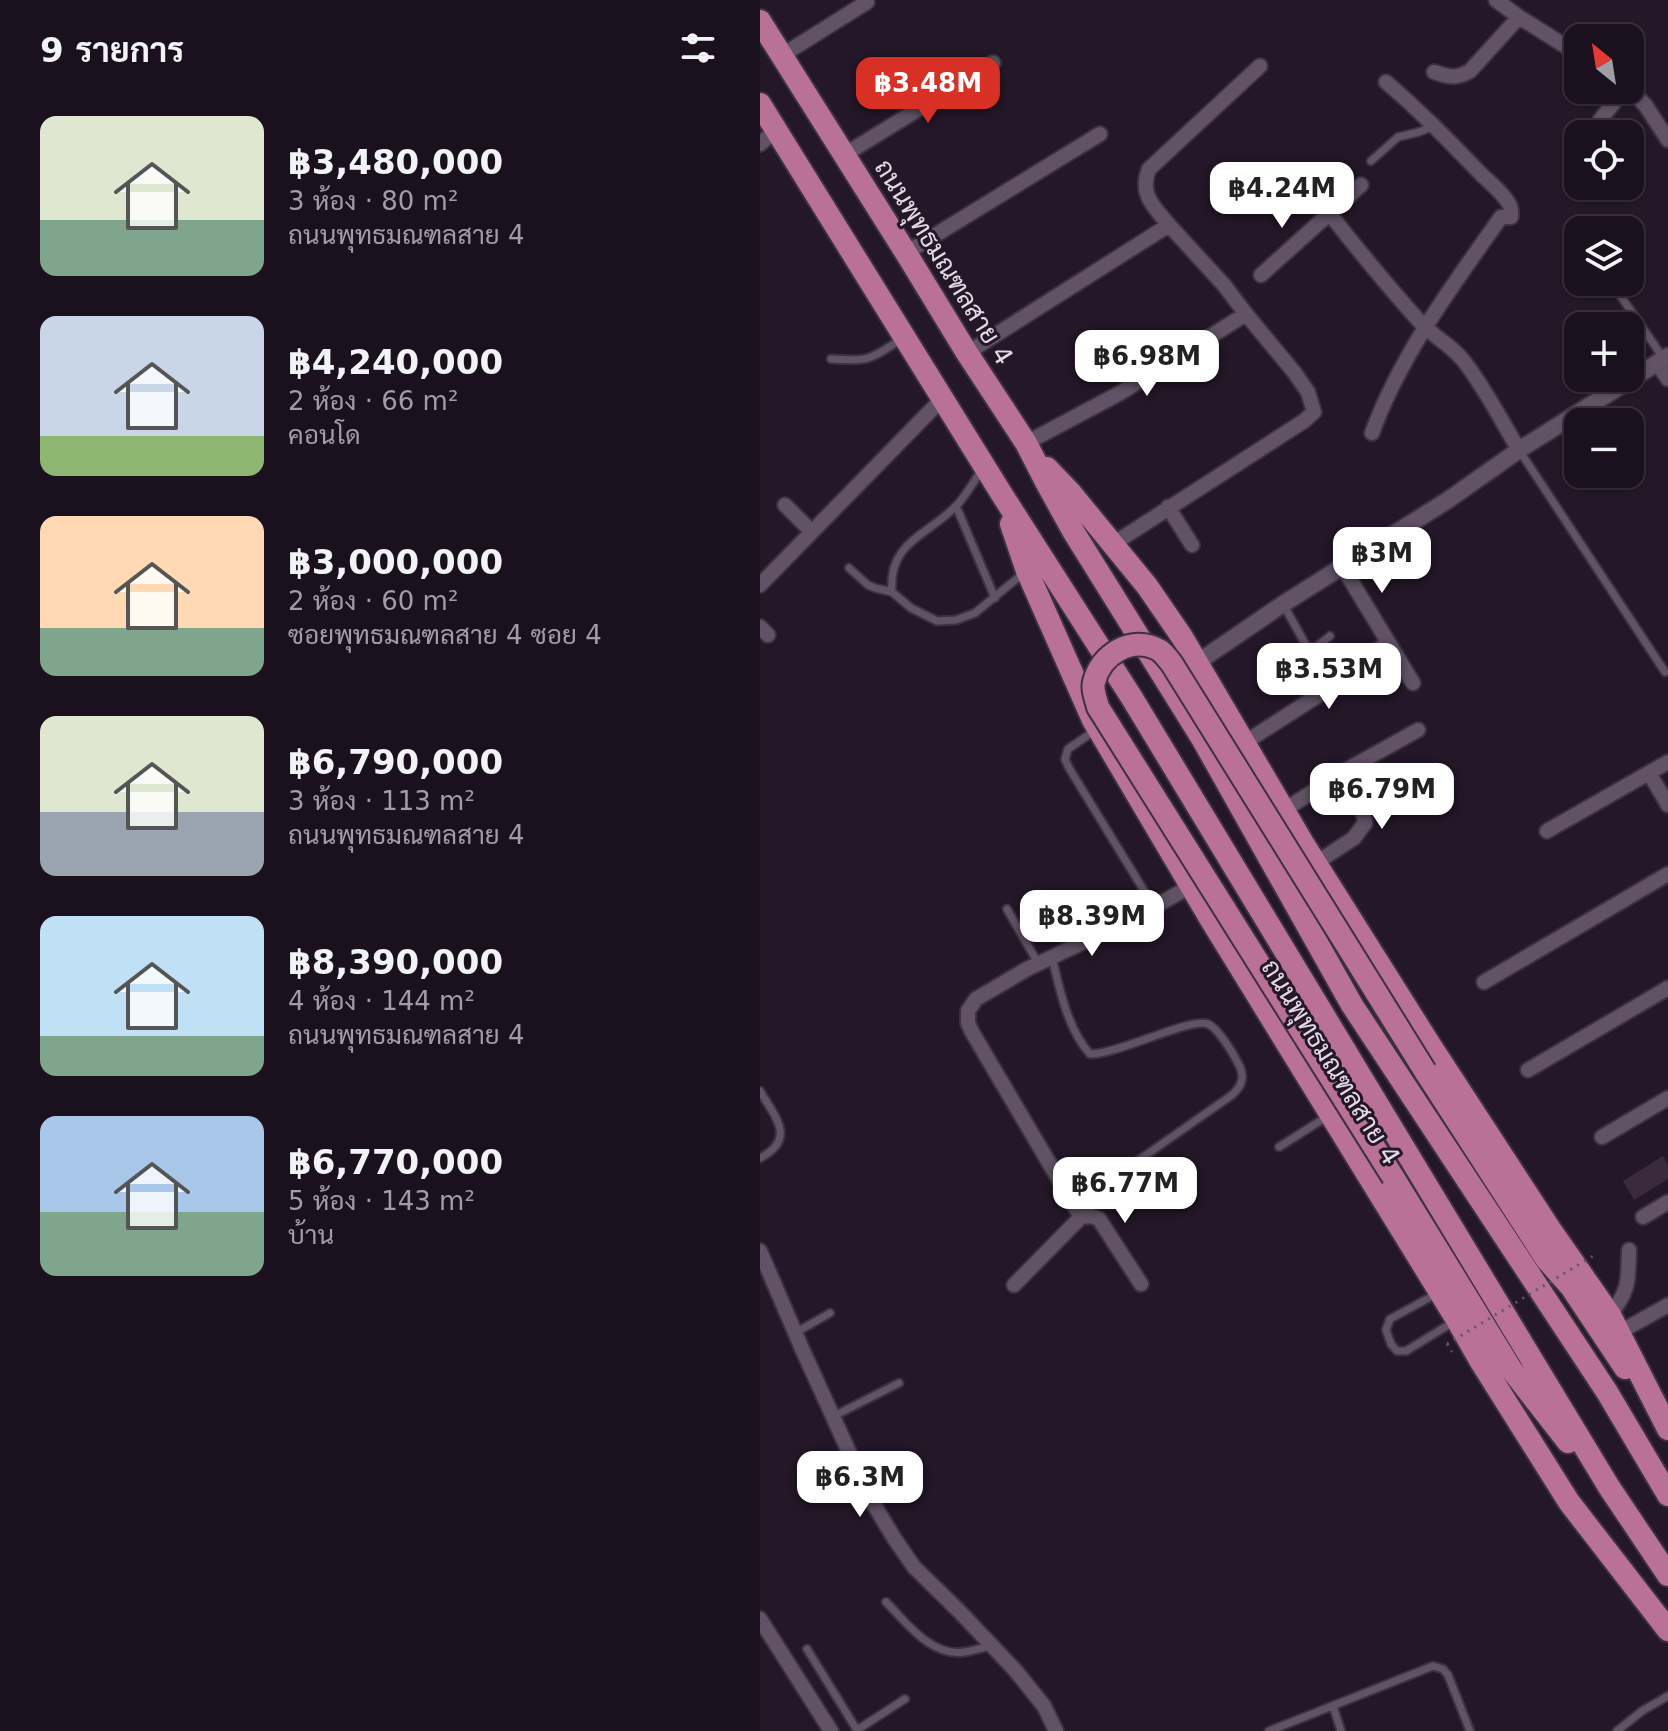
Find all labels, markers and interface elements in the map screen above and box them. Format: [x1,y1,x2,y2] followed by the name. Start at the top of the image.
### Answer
[1564,24,1644,104] north arrow
[1564,24,1644,488] map controls
[676,26,720,70] icon: filters
[40,30,184,70] text: 9 รายการ
[863,57,993,125] pin: ฿3.48M
[874,68,982,98] text: ฿3.48M
[1564,120,1644,200] button: locate
[288,142,503,182] text: ฿3,480,000
[104,148,200,244] icon: home
[866,154,1019,372] street label: ถนนพุทธมณฑลสาย 4
[1217,162,1347,230] pin: ฿4.24M
[1228,173,1336,203] text: ฿4.24M
[288,186,458,216] text: 3 ห้อง · 80 m²
[1564,216,1644,296] button: layers
[288,220,525,250] text: ถนนพุทธมณฑลสาย 4
[1564,312,1644,392] button: +
[1082,330,1212,398] pin: ฿6.98M
[1093,341,1201,371] text: ฿6.98M
[288,342,503,382] text: ฿4,240,000
[104,348,200,444] icon: home
[288,386,458,416] text: 2 ห้อง · 66 m²
[1564,408,1644,488] button: −
[288,420,361,450] text: คอนโด
[1343,527,1421,595] pin: ฿3M
[1351,538,1413,568] text: ฿3M
[288,542,503,582] text: ฿3,000,000
[104,548,200,644] icon: home
[288,586,458,616] text: 2 ห้อง · 60 m²
[288,620,602,650] text: ซอยพุทธมณฑลสาย 4 ซอย 4
[1264,643,1394,711] pin: ฿3.53M
[1275,654,1383,684] text: ฿3.53M
[288,742,503,782] text: ฿6,790,000
[104,748,200,844] icon: home
[1317,763,1447,831] pin: ฿6.79M
[1328,774,1436,804] text: ฿6.79M
[288,786,475,816] text: 3 ห้อง · 113 m²
[288,820,525,850] text: ถนนพุทธมณฑลสาย 4
[1027,890,1157,958] pin: ฿8.39M
[1038,901,1146,931] text: ฿8.39M
[288,942,503,982] text: ฿8,390,000
[104,948,200,1044] icon: home
[1253,954,1406,1172] street label: ถนนพุทธมณฑลสาย 4
[288,986,475,1016] text: 4 ห้อง · 144 m²
[288,1020,525,1050] text: ถนนพุทธมณฑลสาย 4
[288,1142,503,1182] text: ฿6,770,000
[104,1148,200,1244] icon: home
[1060,1157,1190,1225] pin: ฿6.77M
[1071,1168,1179,1198] text: ฿6.77M
[288,1186,475,1216] text: 5 ห้อง · 143 m²
[288,1220,334,1250] text: บ้าน
[804,1451,916,1519] pin: ฿6.3M
[815,1462,905,1492] text: ฿6.3M

